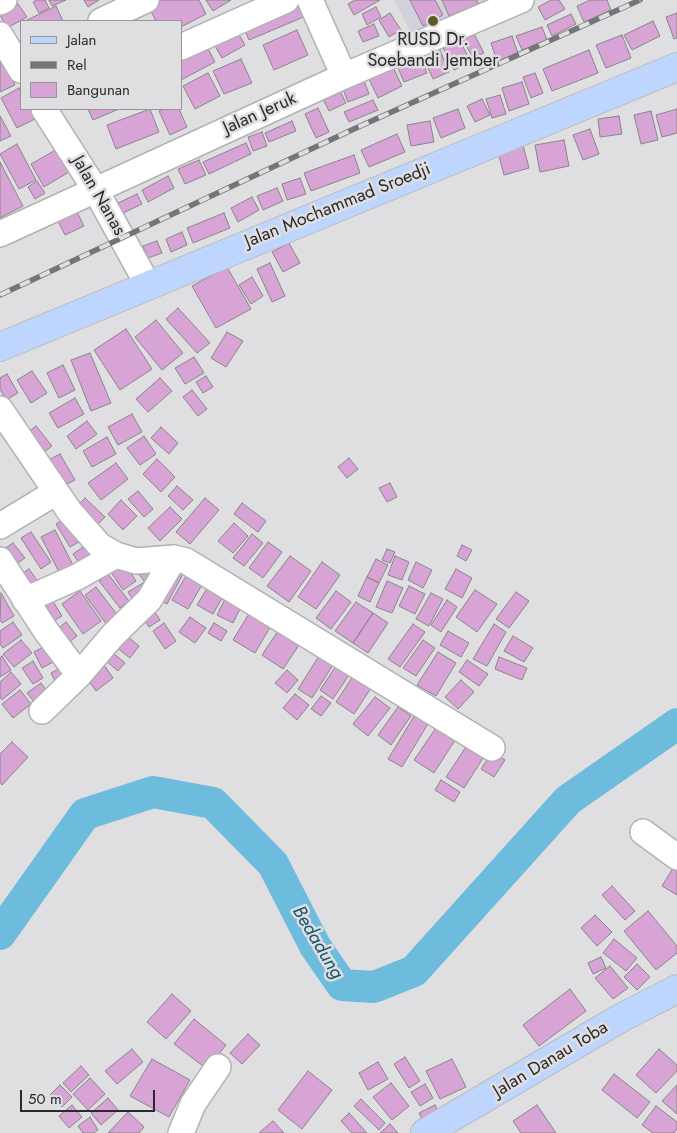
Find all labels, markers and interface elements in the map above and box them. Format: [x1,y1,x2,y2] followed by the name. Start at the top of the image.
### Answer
[426,14,440,28] marker: RUSD Dr. Soebandi Jember
[20,20,182,110] legend
[67,29,96,51] text: Jalan
[367,30,499,72] place label: RUSD Dr. Soebandi Jember
[67,54,87,76] text: Rel
[67,79,130,101] text: Bangunan
[220,88,300,140] street label: Jalan Jeruk
[66,152,130,240] street label: Jalan Nanas
[242,159,434,253] street label: Jalan Mochammad Sroedji
[286,902,348,984] water label: Bedadung
[490,1017,612,1103] street label: Jalan Danau Toba
[22,1080,158,1112] scale bar
[28,1088,62,1110] text: 50 m

